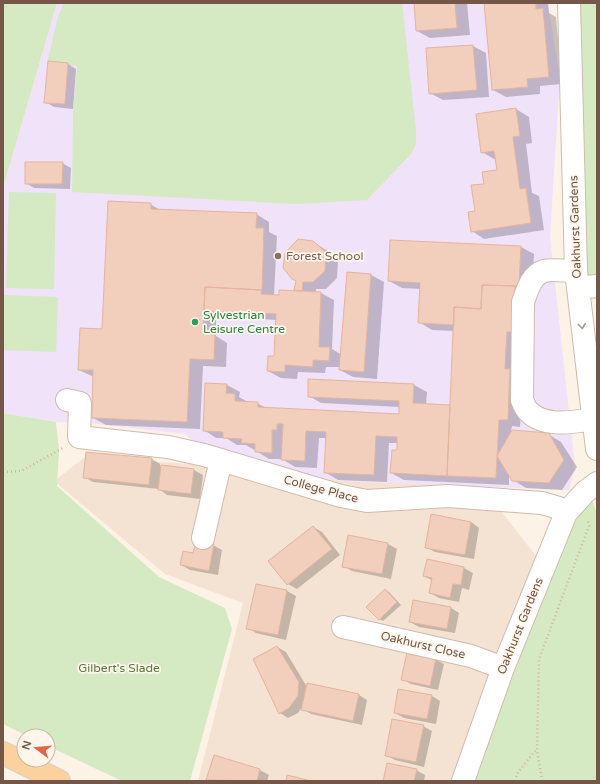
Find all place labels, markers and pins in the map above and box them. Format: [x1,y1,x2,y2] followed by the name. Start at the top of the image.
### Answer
[286,249,363,263] place label: Forest School
[273,251,283,261] marker: Forest School
[203,308,285,336] place label: Sylvestrian Leisure Centre
[190,317,200,327] marker: Sylvestrian Leisure Centre

